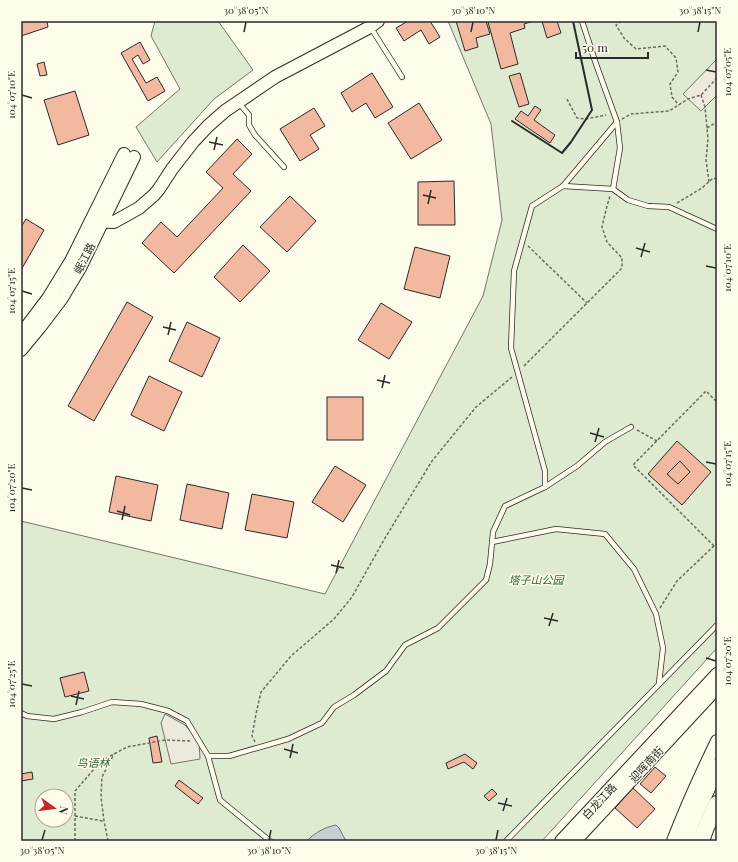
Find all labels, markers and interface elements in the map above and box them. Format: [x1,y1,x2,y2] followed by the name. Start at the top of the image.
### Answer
[224,3,268,17] text: 30°38'05"N
[451,3,495,17] text: 30°38'10"N
[679,3,721,17] text: 30°38'15"N
[576,34,648,60] scale bar
[582,39,608,55] text: 50 m
[720,48,734,96] text: 104°07'05"E
[4,71,18,119] text: 104°07'10"E
[70,240,98,276] street label: 岷江路
[720,244,734,292] text: 104°07'10"E
[4,268,18,314] text: 104°07'15"E
[720,441,734,487] text: 104°07'15"E
[4,463,18,513] text: 104°07'20"E
[509,572,565,587] park label: 塔子山公园
[720,636,734,686] text: 104°07'20"E
[4,660,18,708] text: 104°07'25"E
[626,743,666,785] street label: 迎晖南街
[77,755,111,770] park label: 鸟语林
[579,780,619,822] street label: 白龙江路
[34,788,74,828] north arrow
[56,805,72,816] text: N
[20,843,64,857] text: 30°38'05"N
[247,843,291,857] text: 30°38'10"N
[475,843,517,857] text: 30°38'15"N

